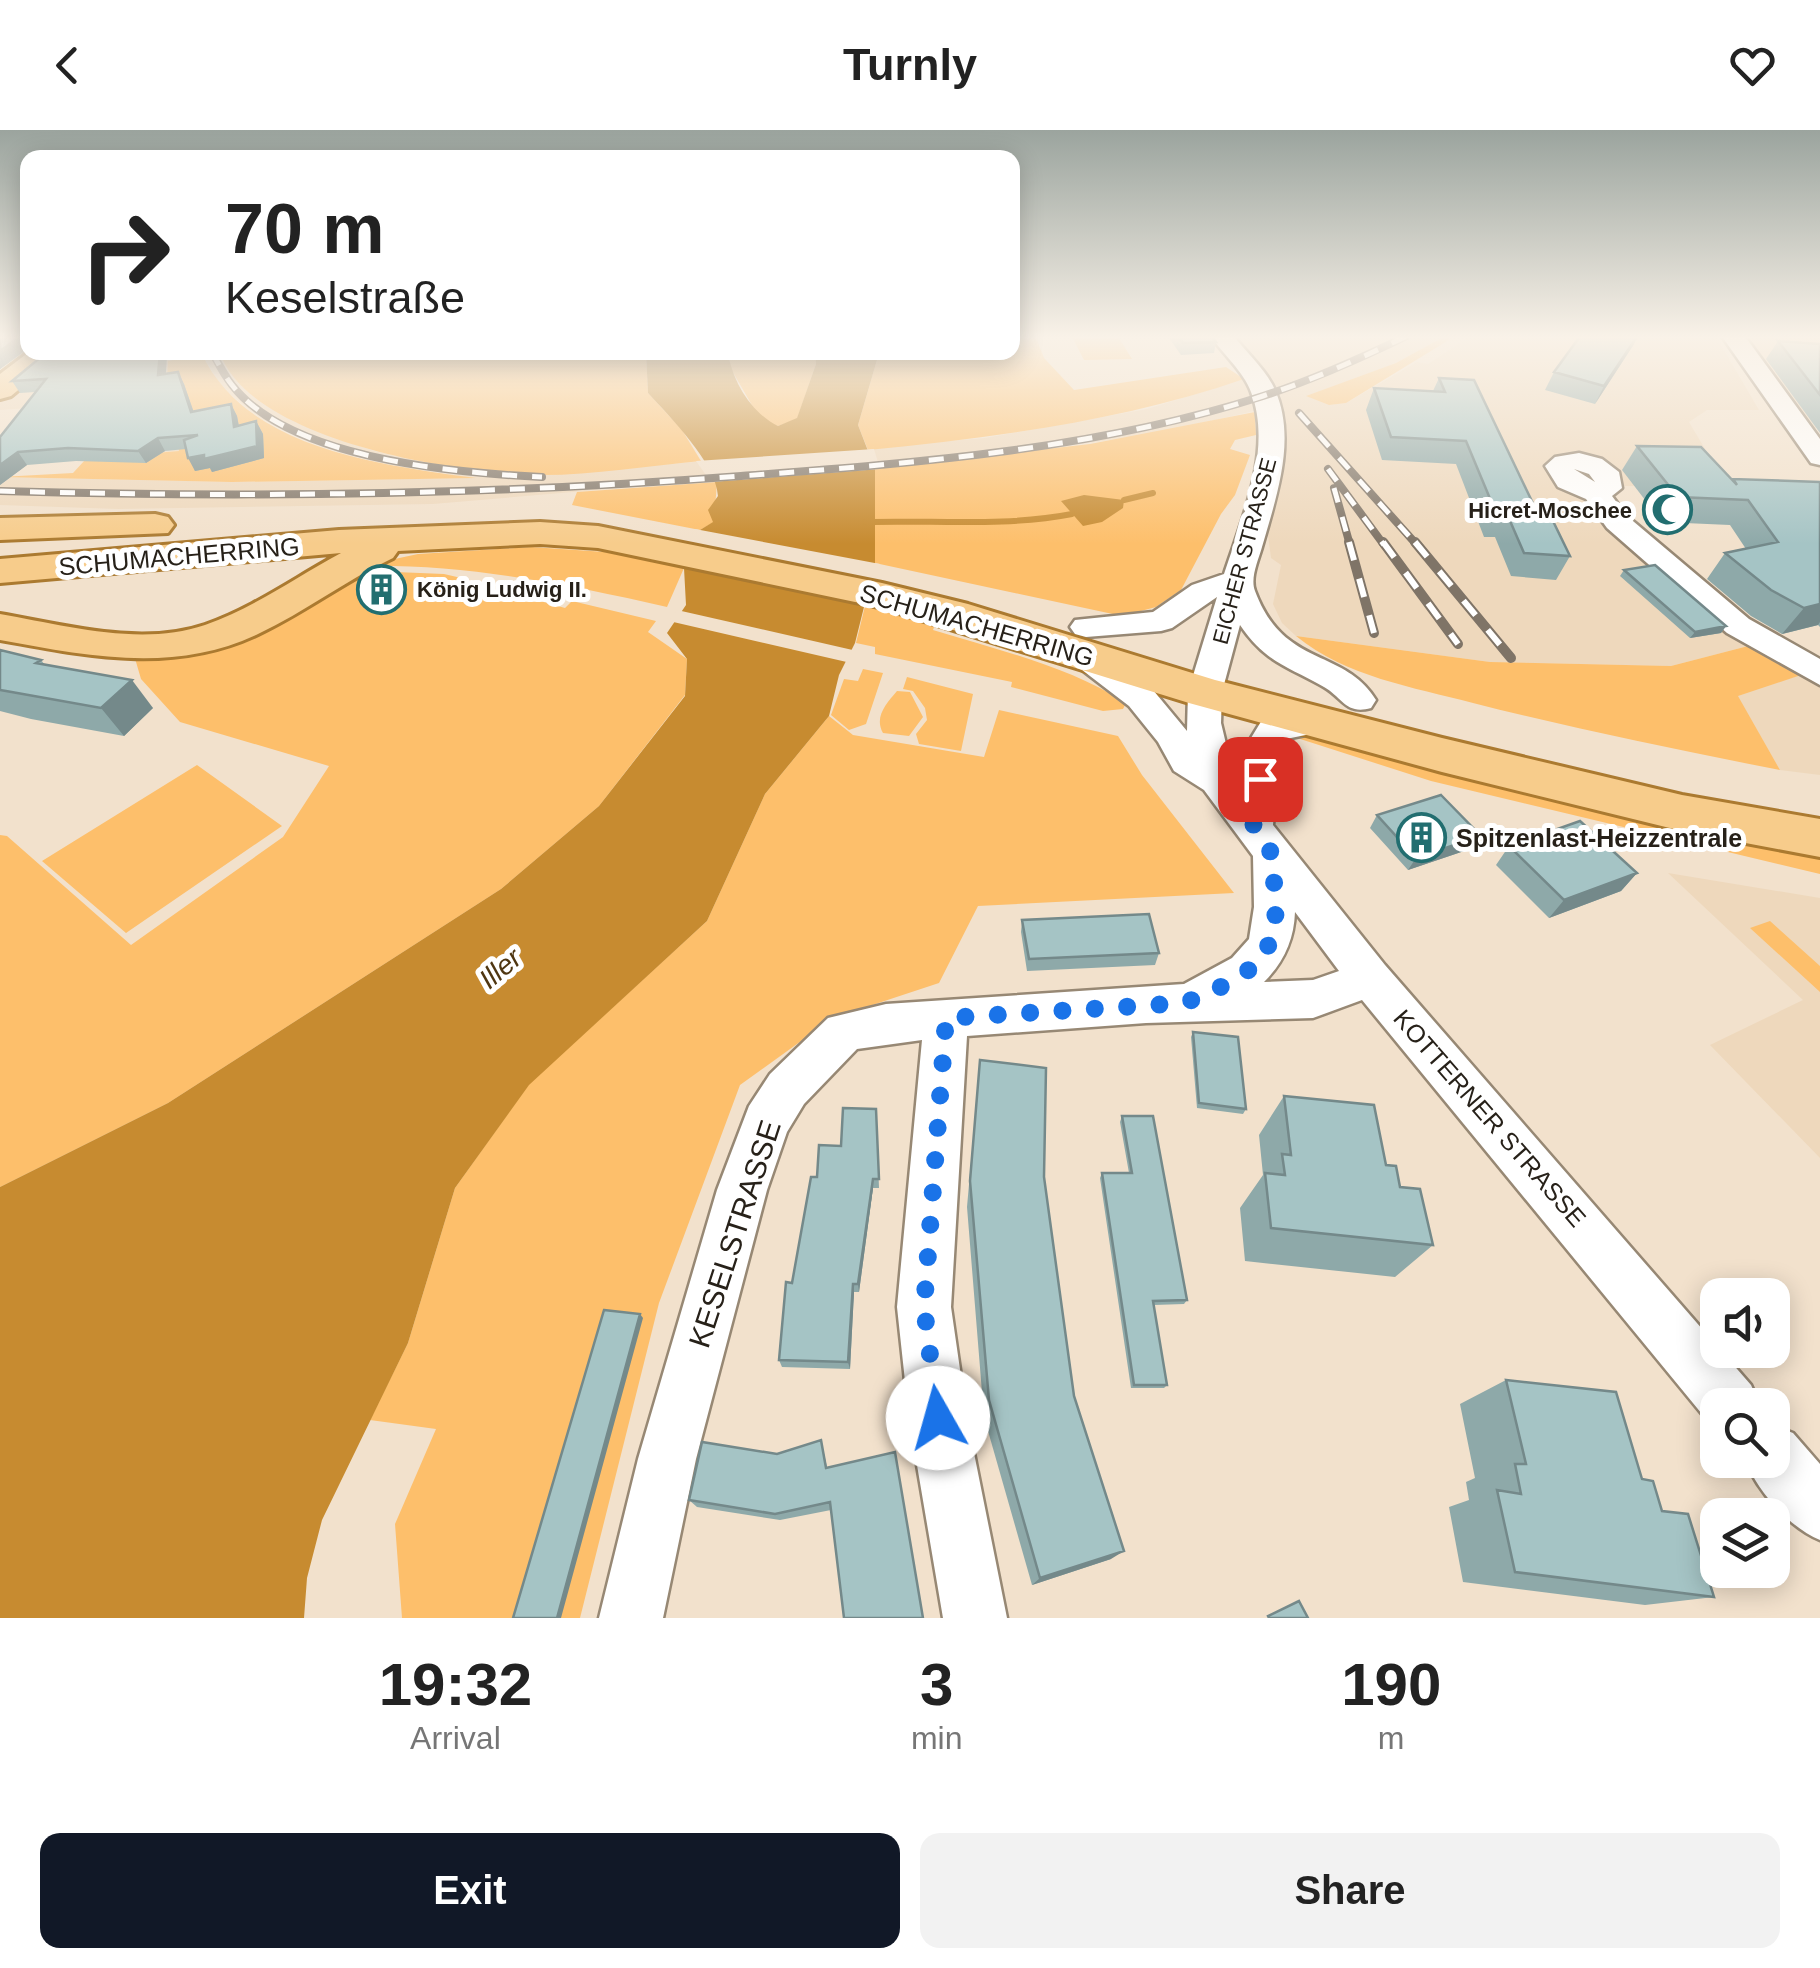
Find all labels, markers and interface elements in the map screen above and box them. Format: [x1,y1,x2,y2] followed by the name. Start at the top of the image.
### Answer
[40,38,95,93] icon: back
[1725,38,1780,93] icon: heart
[843,39,977,90] text: Turnly
[60,190,190,320] icon: right
[225,190,385,268] text: 70 m
[225,272,465,323] text: Keselstraße
[1208,455,1281,647] street label: EICHER STRASSE
[1641,484,1693,536] mosque icon: Hicret-Moschee
[1468,498,1632,523] place label: Hicret-Moschee
[57,532,301,580] street label: SCHUMACHERRING
[356,563,408,615] building icon: König Ludwig II.
[417,577,587,602] place label: König Ludwig II.
[857,578,1097,672] street label: SCHUMACHERRING
[1218,737,1303,822] pin
[1233,752,1288,807] icon: arrive
[1395,812,1447,864] building icon: Spitzenlast-Heizzentrale
[1456,824,1742,852] place label: Spitzenlast-Heizzentrale
[473,941,529,995] water label: Iller
[1388,1004,1592,1232] street label: KOTTERNER STRASSE
[682,1116,787,1352] street label: KESELSTRASSE
[1700,1278,1790,1588] map controls
[1700,1278,1790,1368] button: sound
[886,1366,990,1470] position arrow
[1700,1388,1790,1478] button: search
[1700,1498,1790,1588] button: layers
[379,1651,532,1718] text: 19:32
[920,1651,953,1718] text: 3
[1341,1651,1441,1718] text: 190
[410,1720,501,1756] text: Arrival
[911,1720,962,1756] text: min
[1378,1720,1405,1756] text: m
[40,1833,900,1948] button: Exit
[920,1833,1780,1948] button: Share

